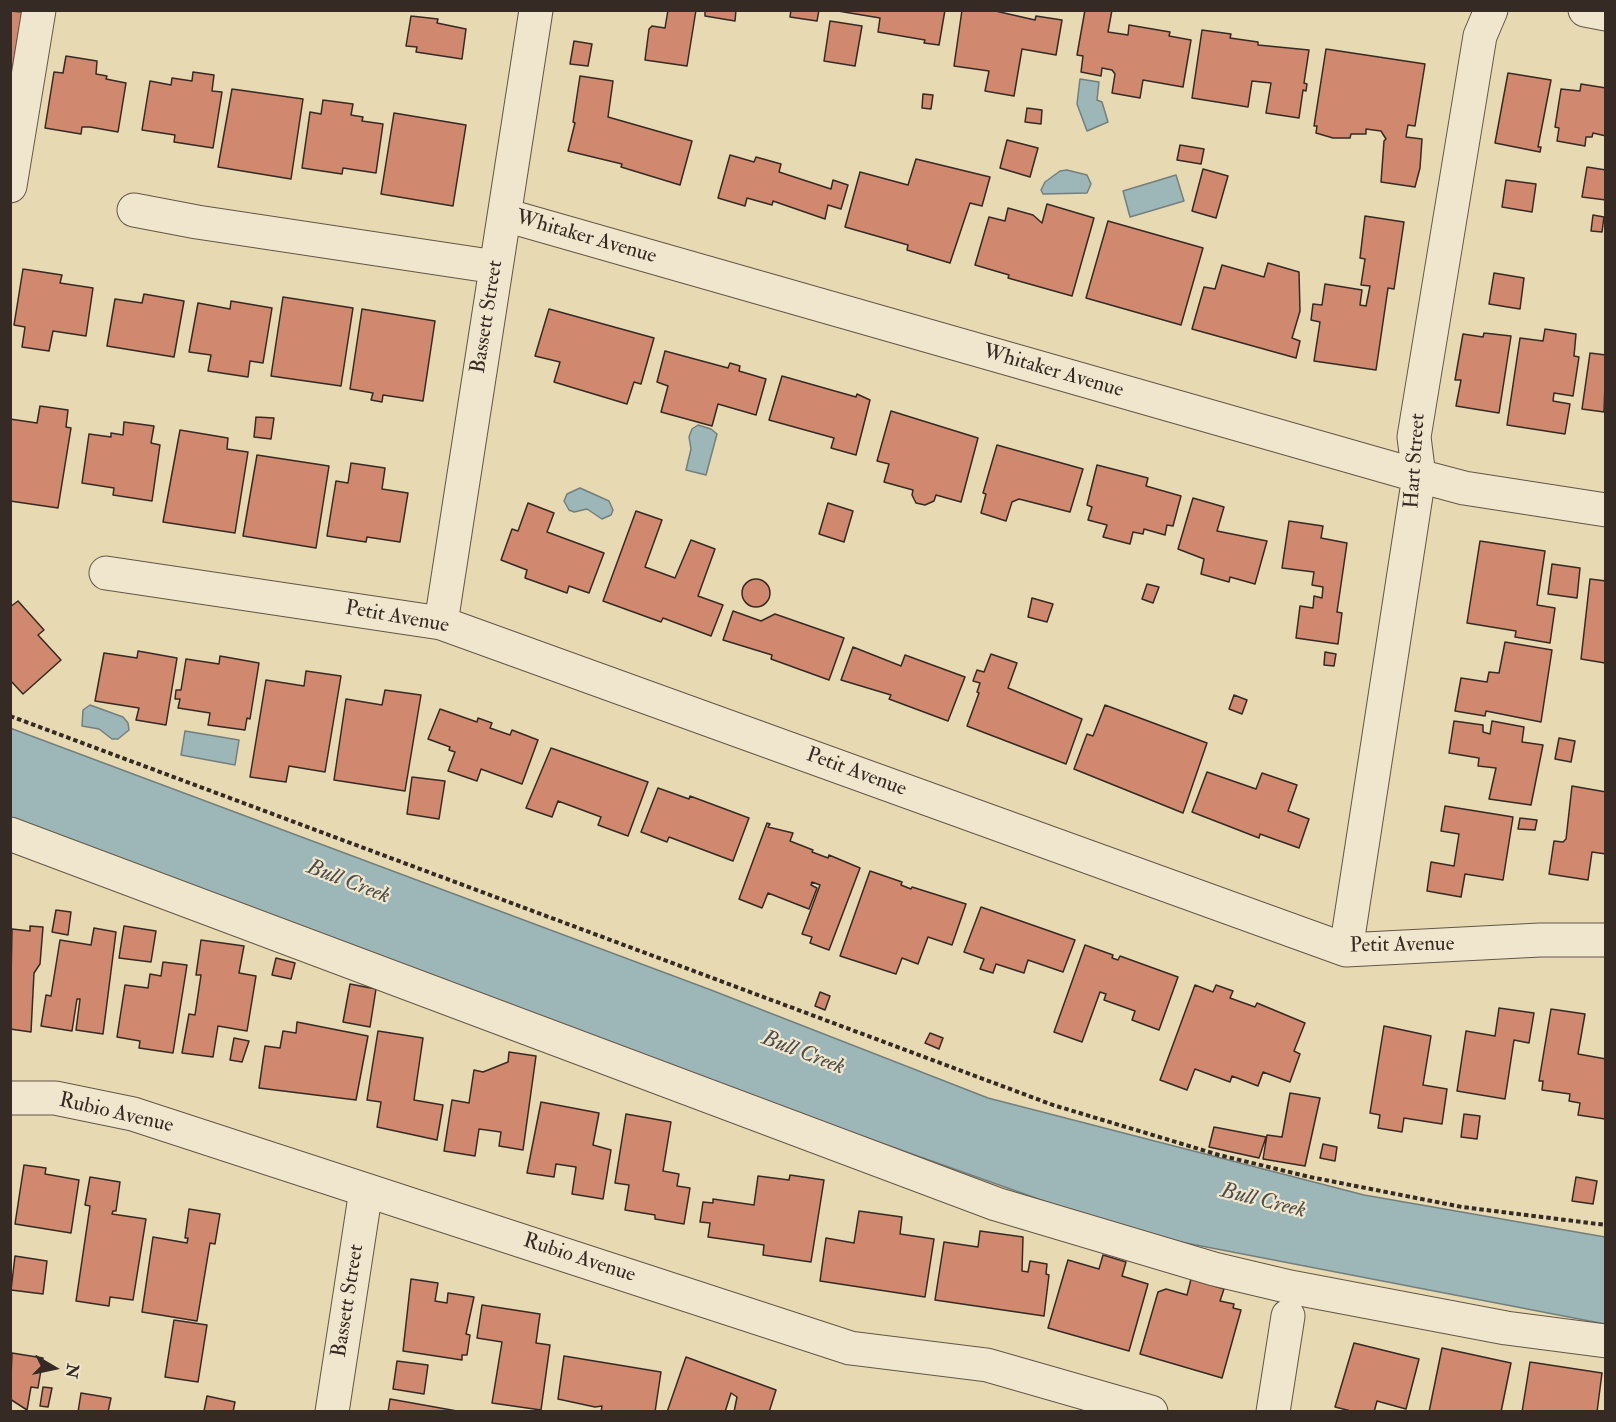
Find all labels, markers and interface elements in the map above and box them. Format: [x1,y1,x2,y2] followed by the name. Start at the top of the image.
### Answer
[513,206,659,270] street label: Whitaker Avenue
[467,259,509,375] street label: Bassett Street
[980,340,1126,404] street label: Whitaker Avenue
[1400,412,1432,510] street label: Hart Street
[343,596,451,640] street label: Petit Avenue
[802,743,910,803] street label: Petit Avenue
[303,855,393,911] water label: Bull Creek
[1349,932,1455,960] street label: Petit Avenue
[758,1026,848,1082] water label: Bull Creek
[56,1089,176,1139] street label: Rubio Avenue
[1218,1179,1308,1225] water label: Bull Creek
[520,1229,638,1289] street label: Rubio Avenue
[328,1243,370,1359] street label: Bassett Street
[24,1338,84,1398] north arrow
[61,1362,83,1379] text: N

